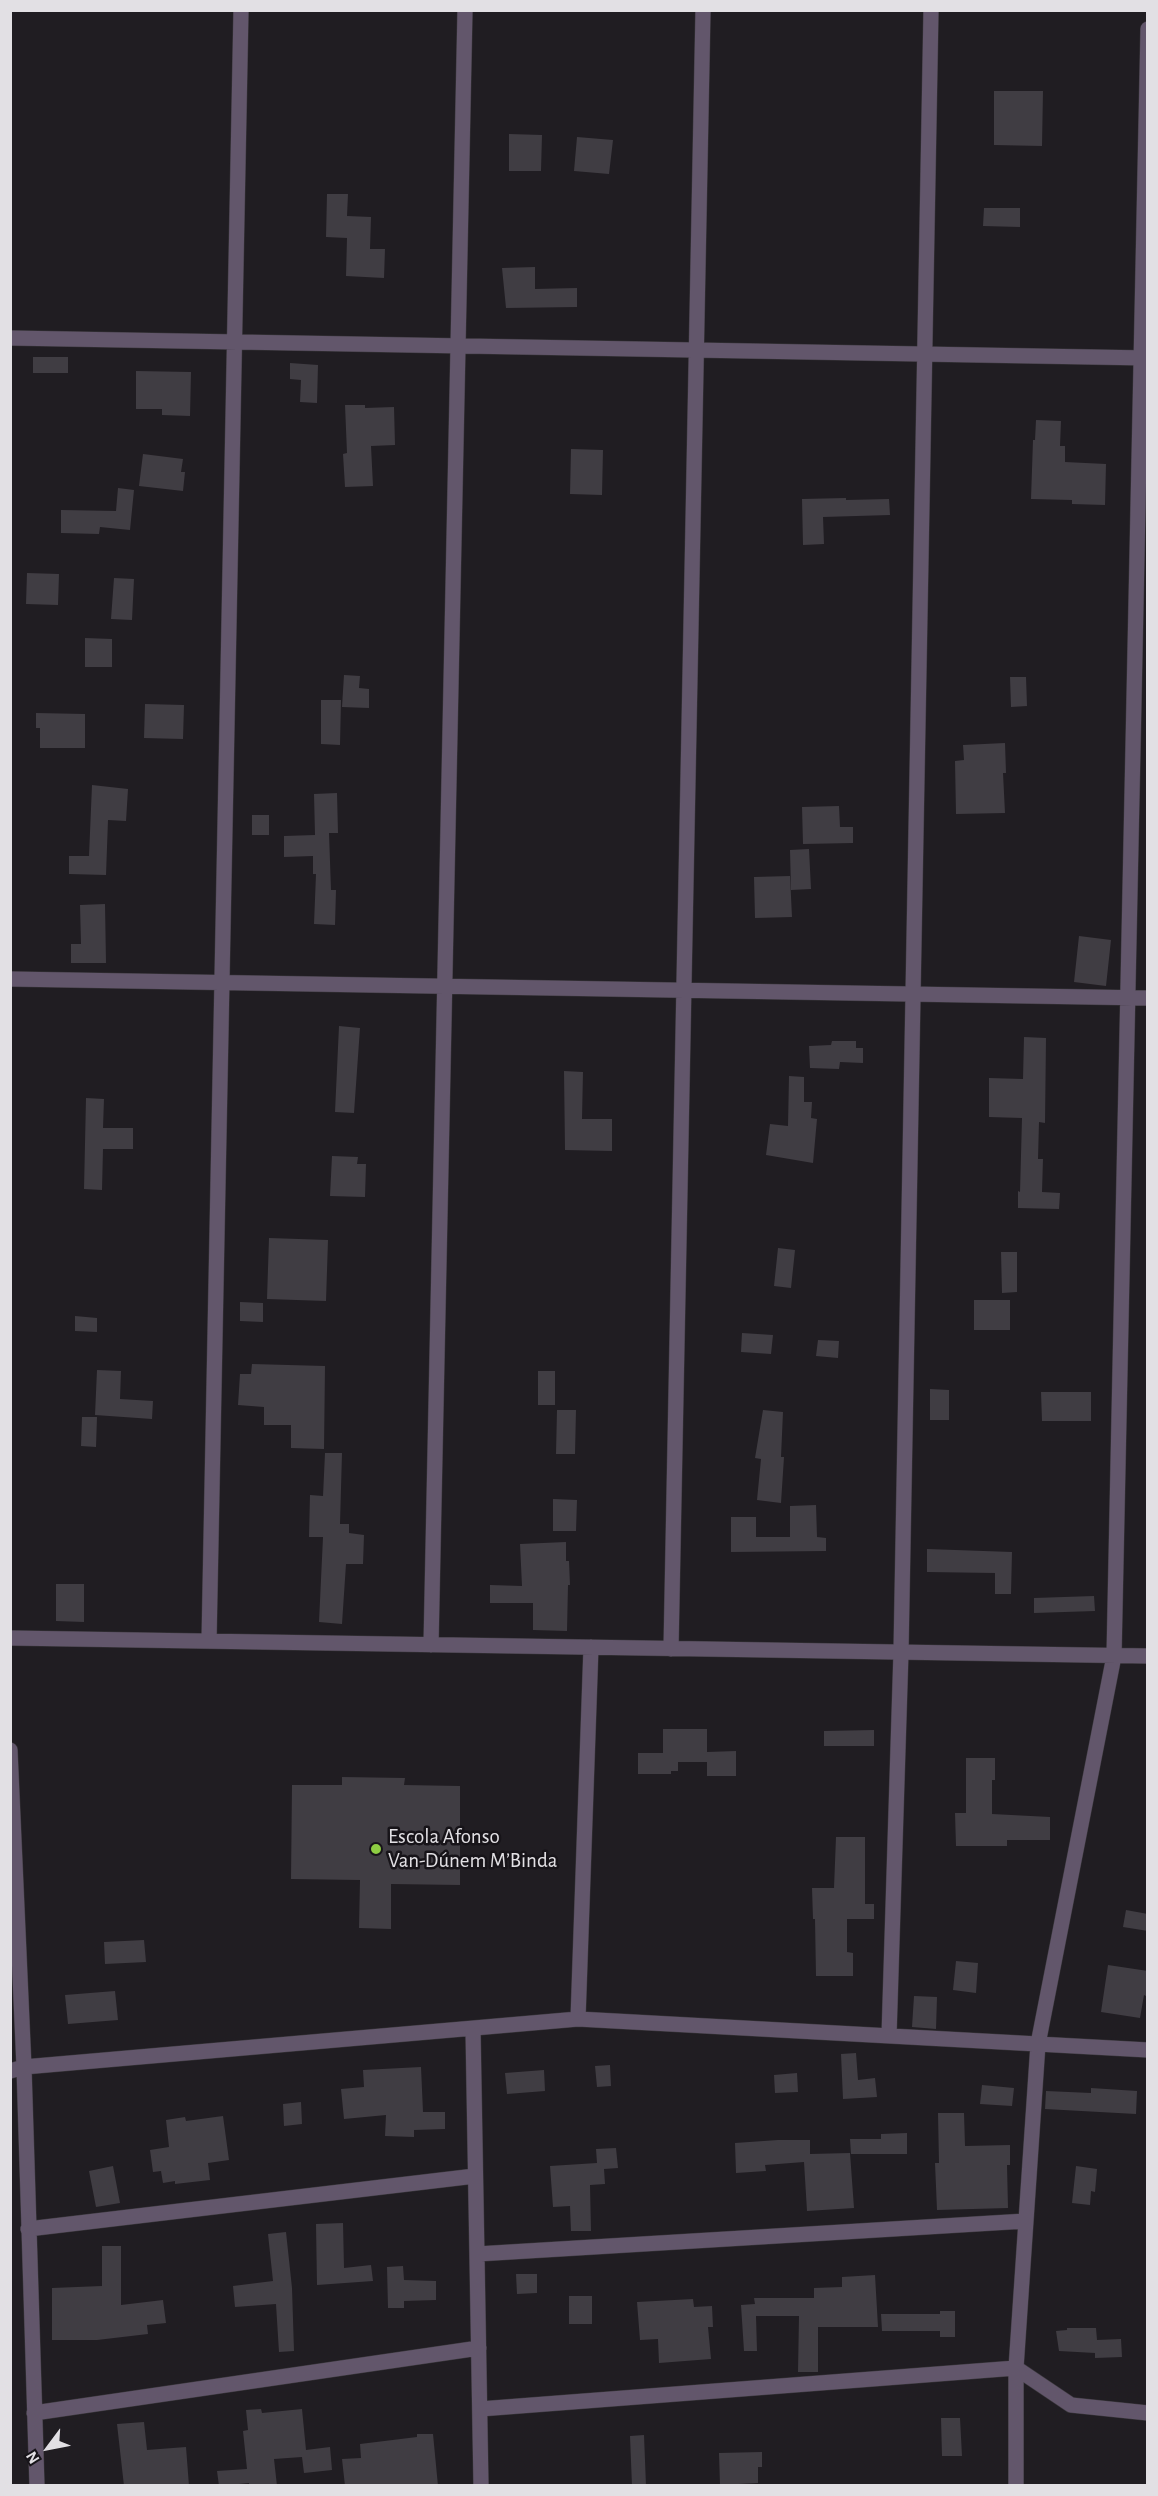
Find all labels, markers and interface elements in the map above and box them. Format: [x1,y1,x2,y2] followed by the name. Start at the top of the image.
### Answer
[388,1824,558,1874] place label: Escola Afonso Van-Dúnem M’Binda
[369,1842,383,1856] marker: Escola Afonso Van-Dúnem M’Binda
[18,2418,78,2478] north arrow
[23,2449,42,2466] text: N

